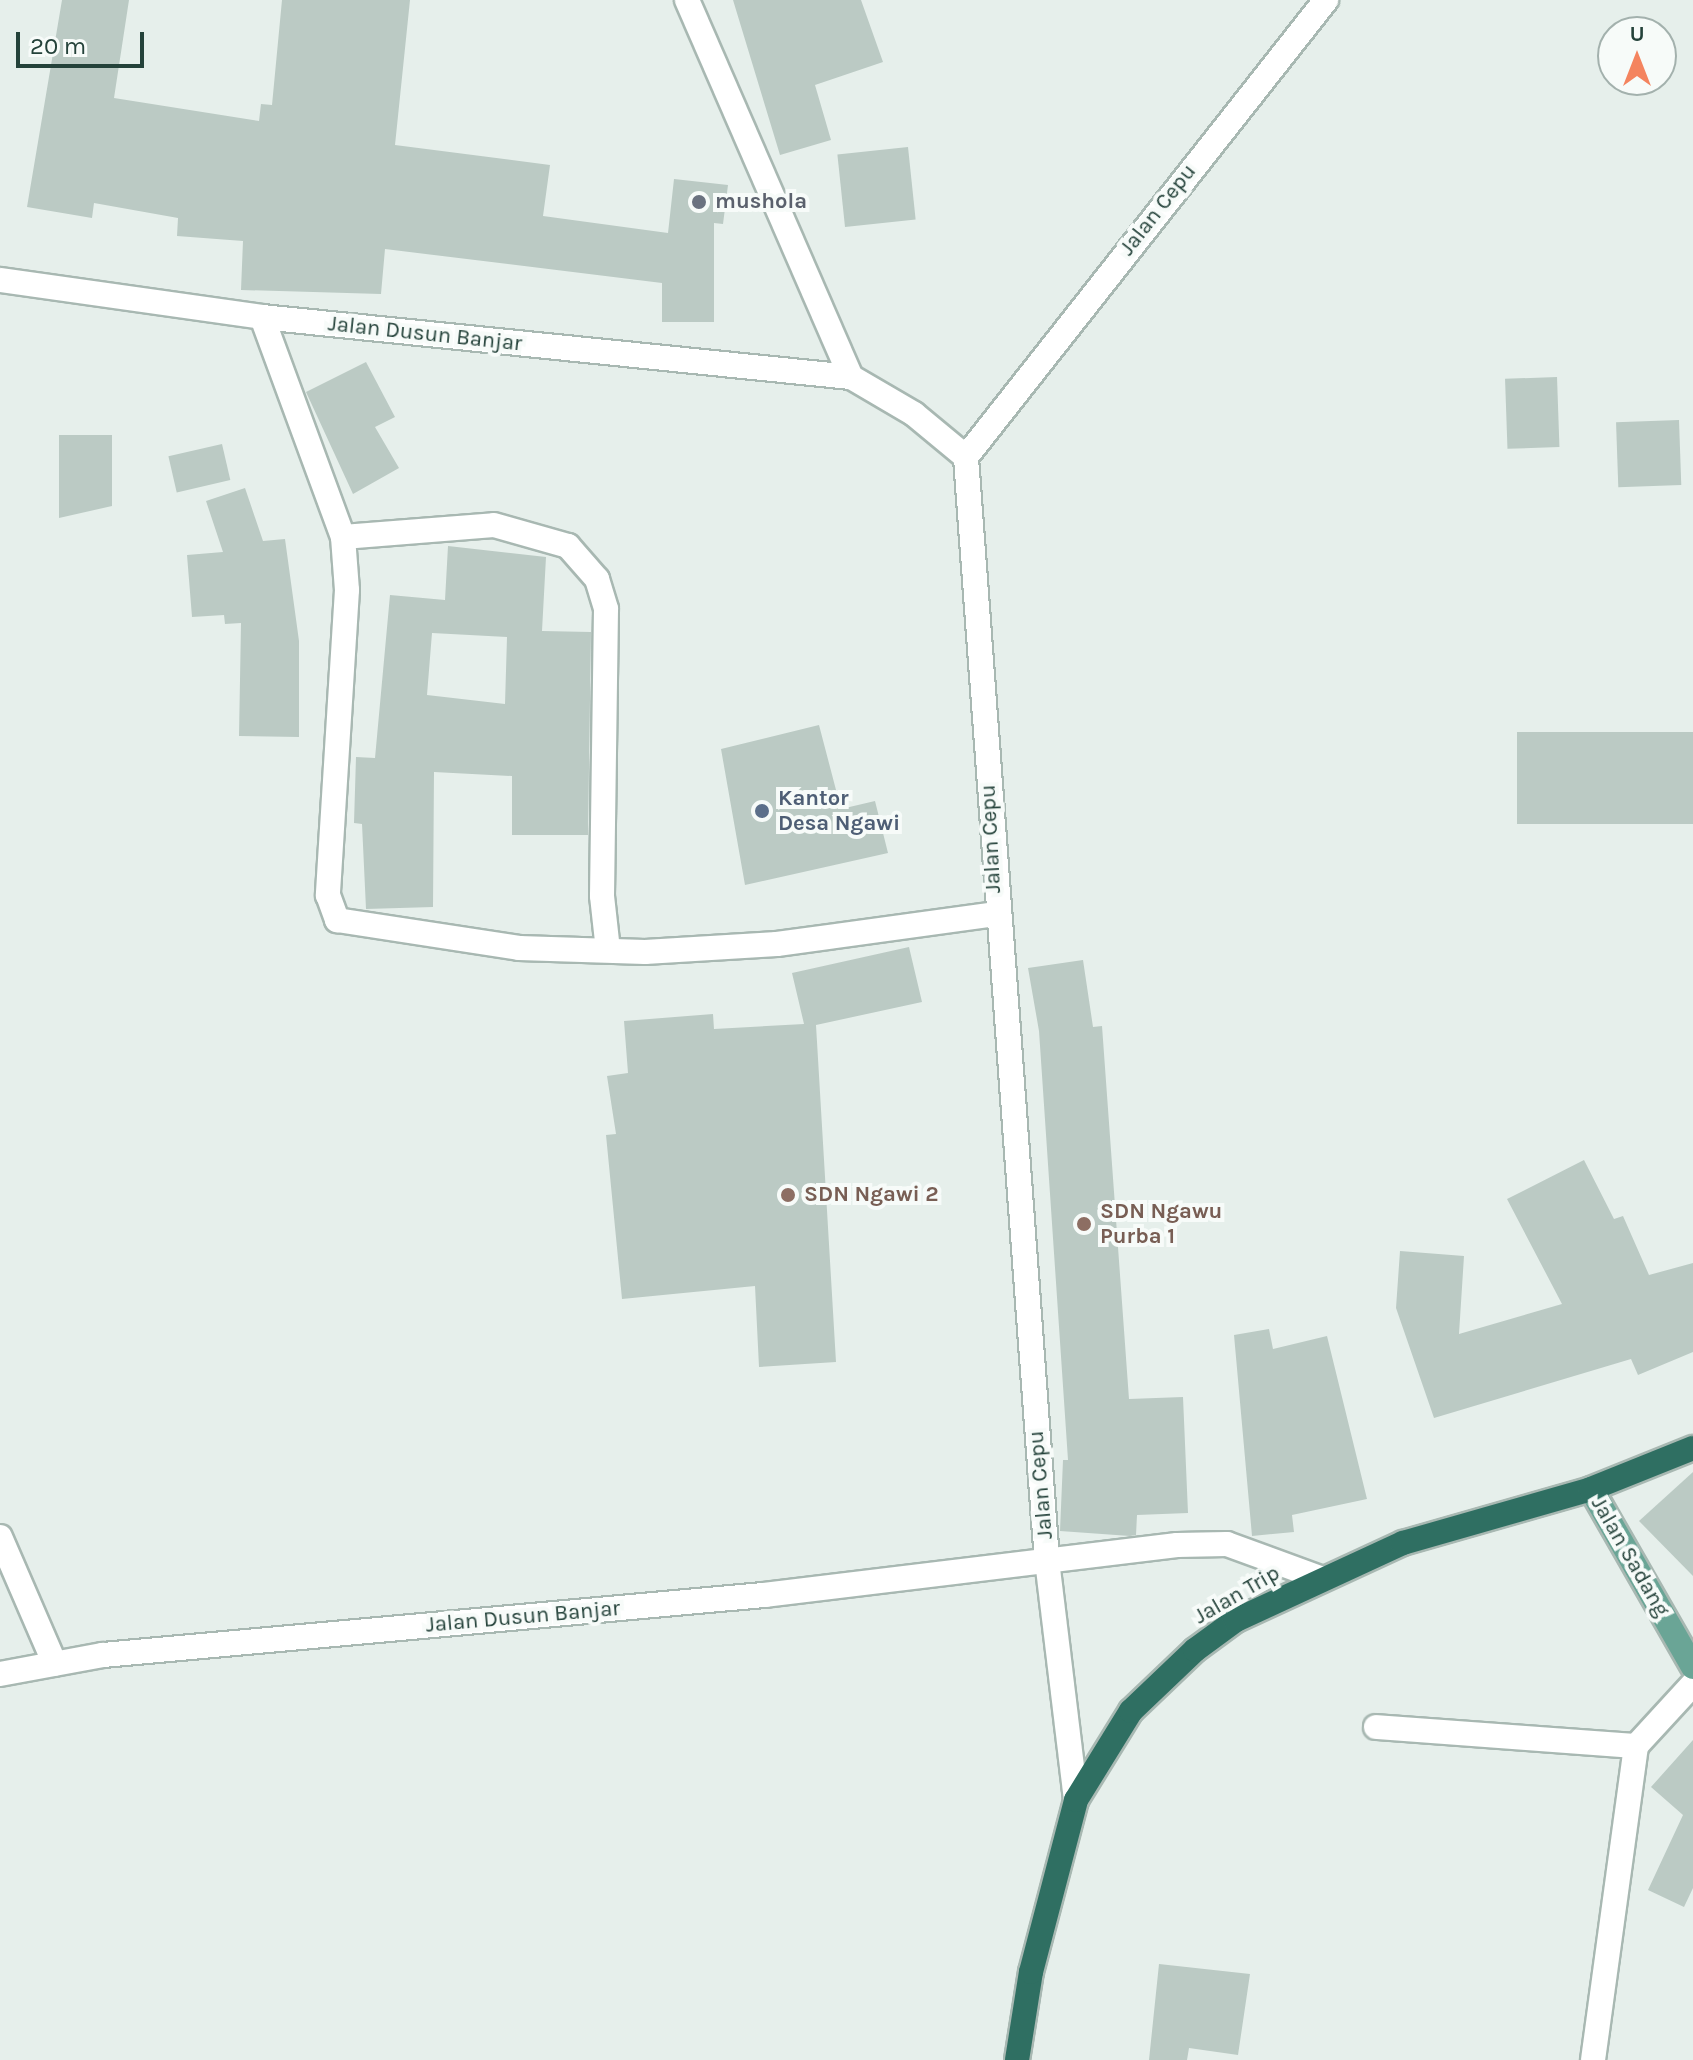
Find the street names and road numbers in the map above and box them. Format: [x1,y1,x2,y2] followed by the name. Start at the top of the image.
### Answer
[1114,159,1202,261] street label: Jalan Cepu
[327,311,523,357] street label: Jalan Dusun Banjar
[975,784,1007,894] street label: Jalan Cepu
[1023,1430,1059,1540] street label: Jalan Cepu
[1585,1492,1675,1622] street label: Jalan Sadang
[1189,1560,1285,1630] street label: Jalan Trip
[425,1595,621,1639] street label: Jalan Dusun Banjar

